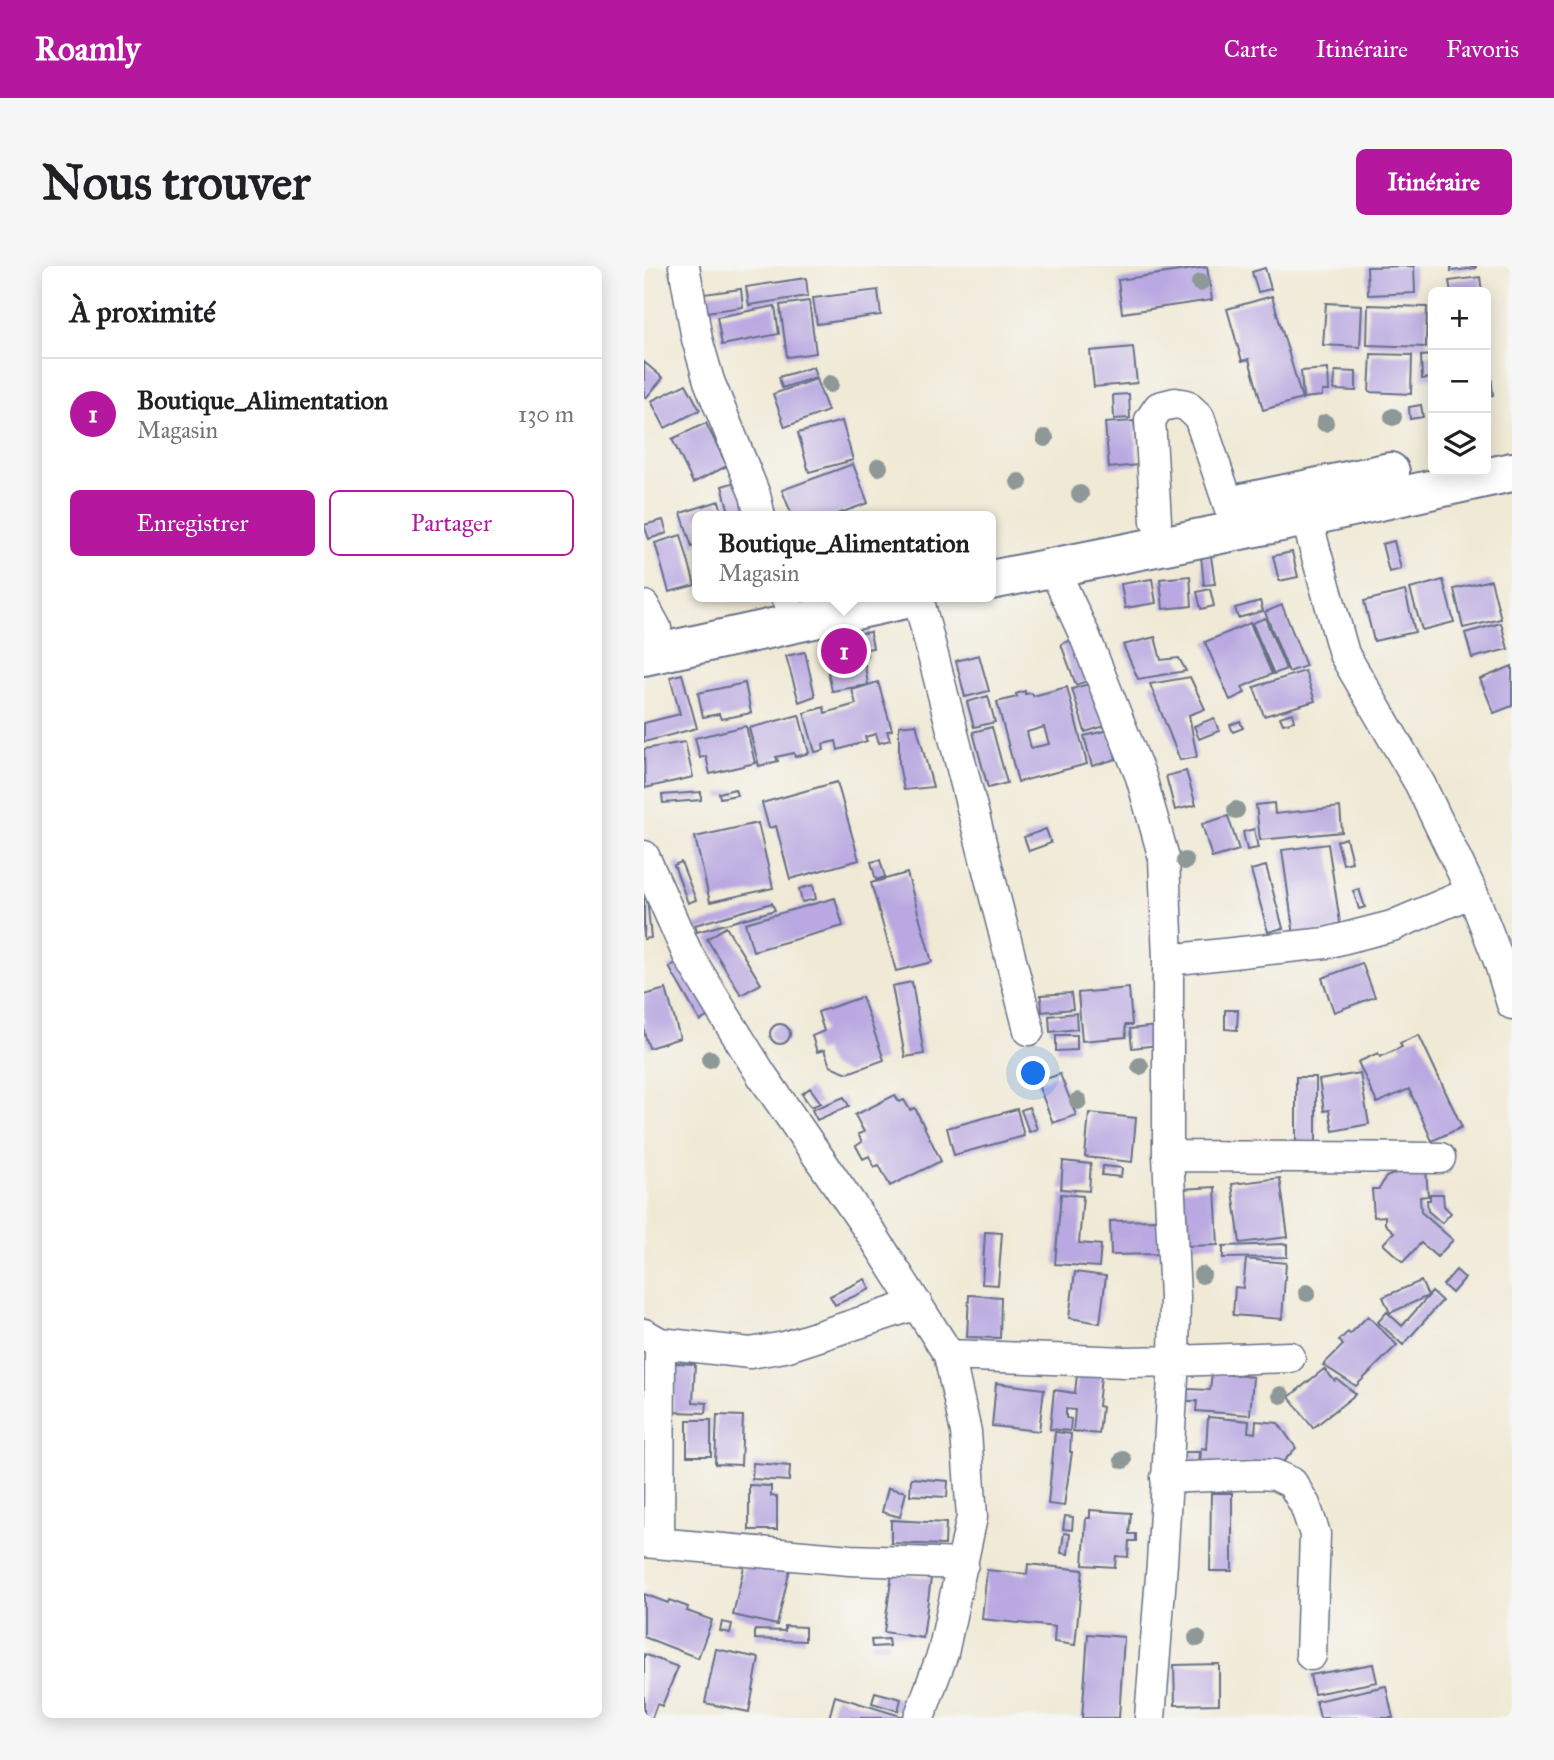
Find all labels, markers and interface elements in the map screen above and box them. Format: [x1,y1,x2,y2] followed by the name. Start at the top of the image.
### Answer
[35,29,140,69] text: Roamly
[1224,34,1278,64] text: Carte
[1316,34,1408,64] text: Itinéraire
[1446,34,1519,64] text: Favoris
[1356,149,1512,215] button: Itinéraire
[42,153,310,212] text: Nous trouver
[1428,287,1491,476] map controls
[1428,287,1491,350] button: +
[70,294,216,330] text: À proximité
[1428,350,1491,413] button: −
[137,384,388,416] text: Boutique_Alimentation
[88,400,98,428] text: 1
[518,400,574,428] text: 130 m
[1428,413,1491,476] button: layers
[137,416,218,444] text: Magasin
[70,490,315,556] button: Enregistrer
[329,490,574,556] button: Partager
[692,511,996,602] popup
[718,527,970,559] text: Boutique_Alimentation
[718,559,800,587] text: Magasin
[821,625,867,677] pin: 1
[1016,1056,1050,1090] your location

